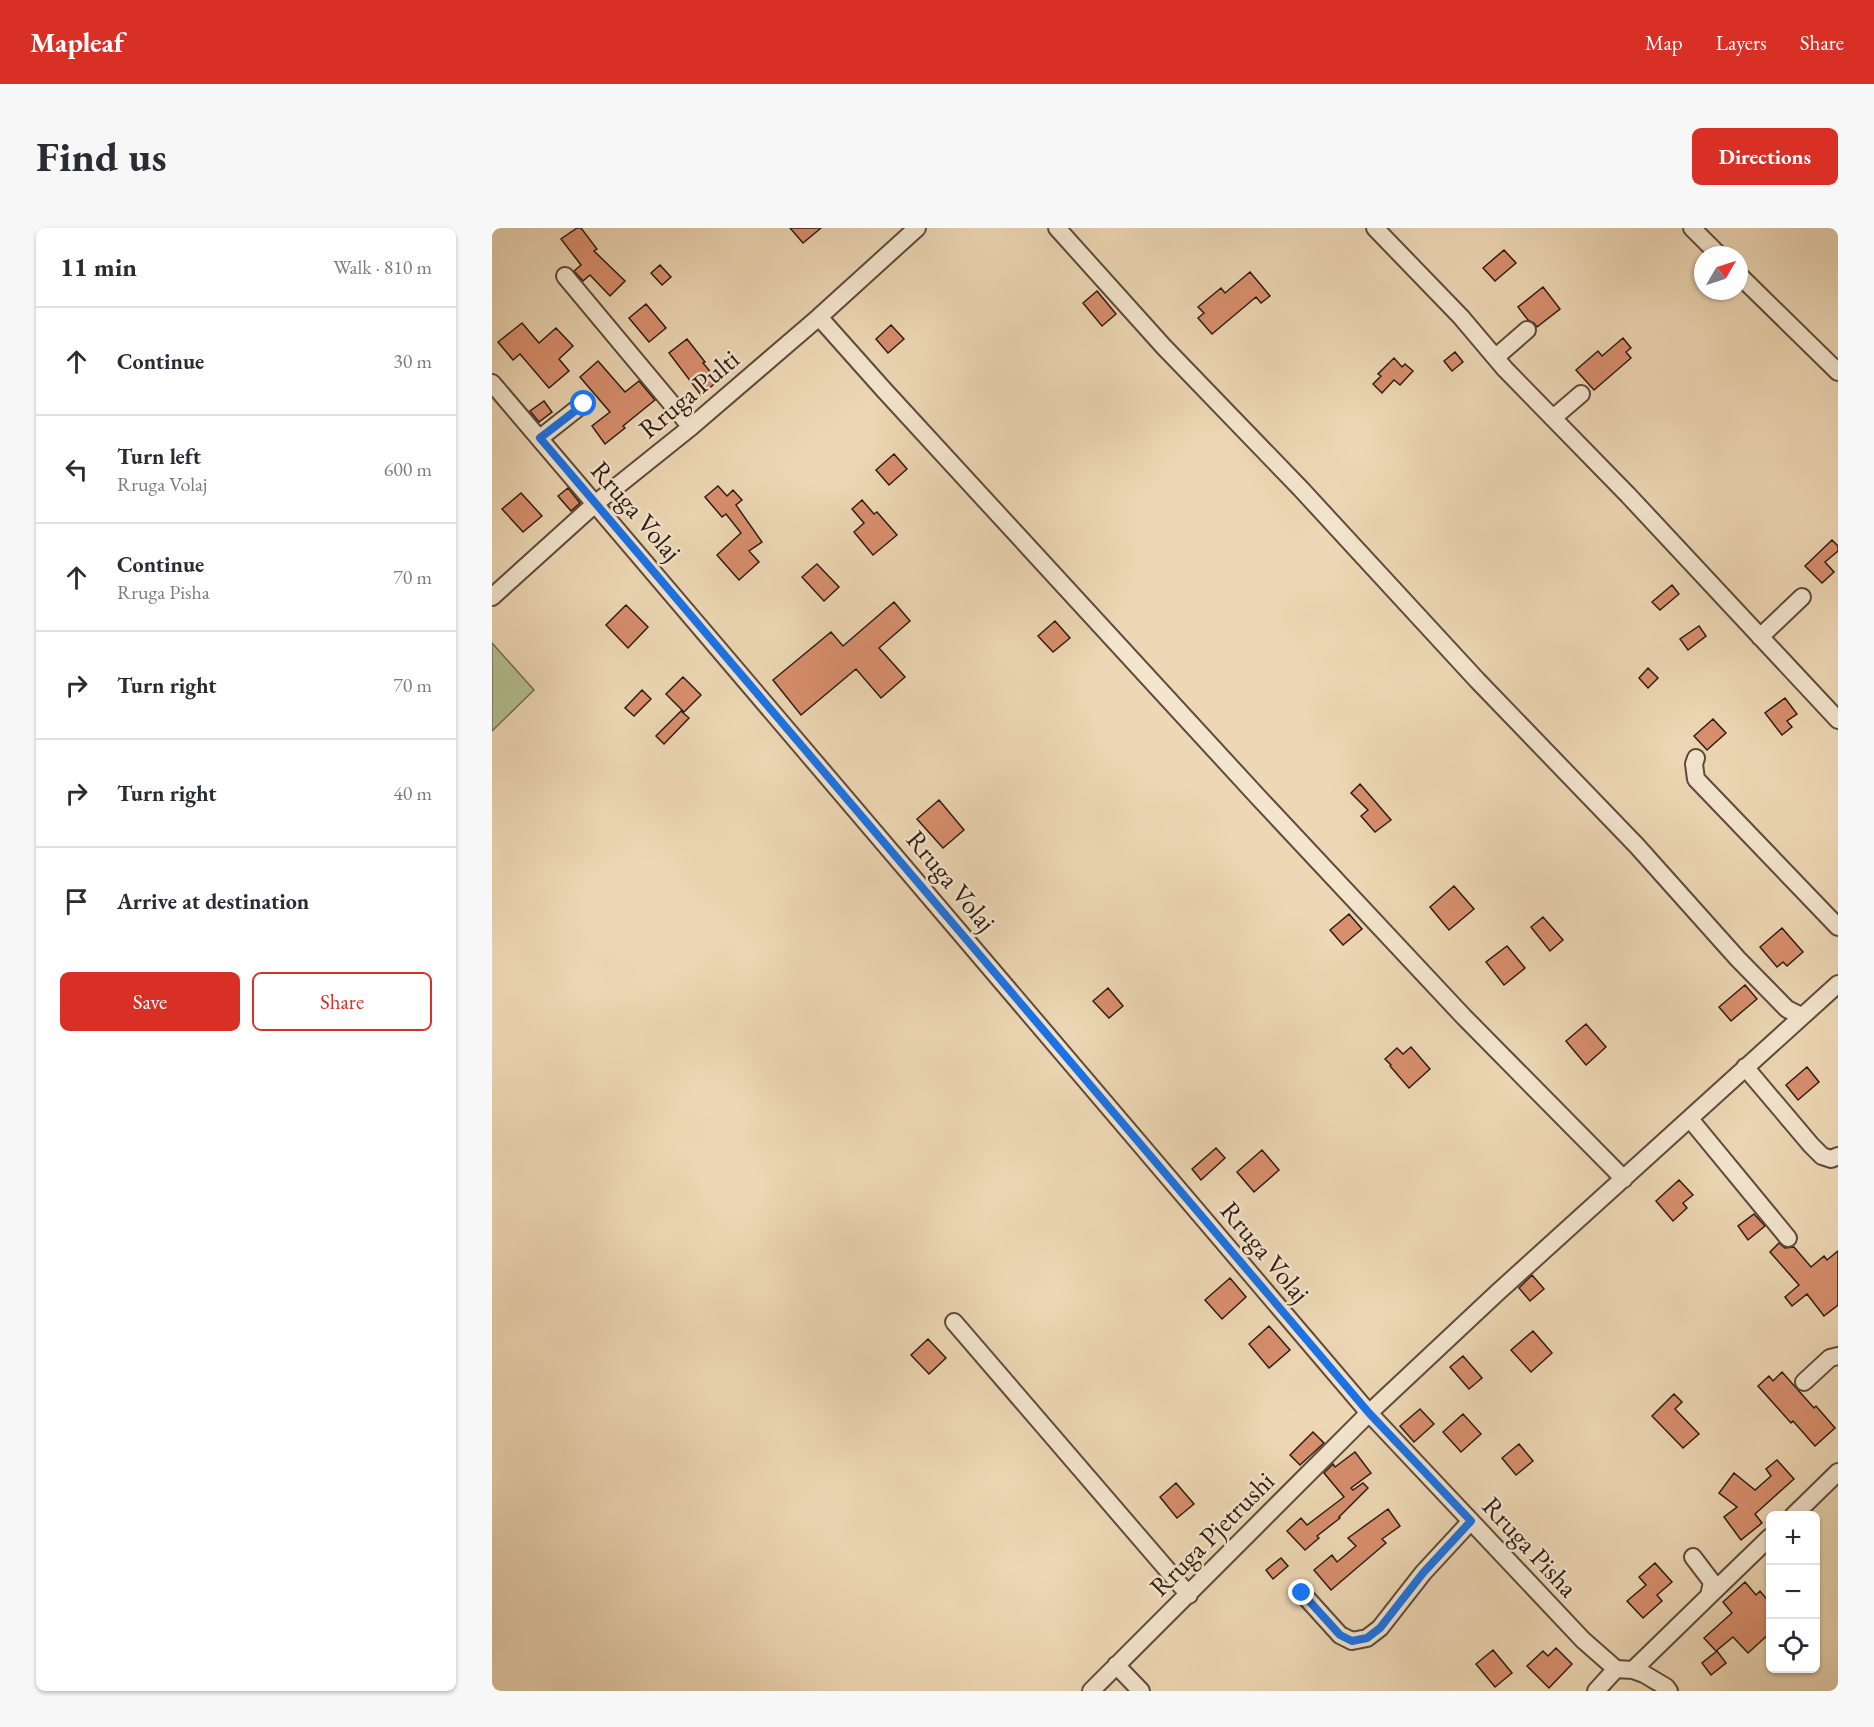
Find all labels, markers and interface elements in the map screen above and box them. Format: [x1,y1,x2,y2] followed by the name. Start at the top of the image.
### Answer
[30,24,124,60] text: Mapleaf
[1645,29,1683,56] text: Map
[1716,29,1767,56] text: Layers
[1800,29,1844,56] text: Share
[1692,128,1838,185] button: Directions
[36,129,167,184] text: Find us
[1694,246,1748,300] north arrow
[60,250,137,284] text: 11 min
[333,254,432,280] text: Walk · 810 m
[631,341,747,446] street label: Rruga Pulti
[60,345,93,378] icon: ahead
[117,347,204,376] text: Continue
[393,348,432,374] text: 30 m
[570,390,596,416] route start
[117,442,201,471] text: Turn left
[60,453,93,486] icon: left
[583,453,690,568] street label: Rruga Volaj
[384,456,432,482] text: 600 m
[117,471,207,497] text: Rruga Volaj
[117,550,204,579] text: Continue
[60,561,93,594] icon: ahead
[393,564,432,590] text: 70 m
[117,579,210,605] text: Rruga Pisha
[60,669,93,702] icon: right
[117,671,216,700] text: Turn right
[393,672,432,698] text: 70 m
[60,777,93,810] icon: right
[117,779,216,808] text: Turn right
[393,780,432,806] text: 40 m
[899,823,1004,939] street label: Rruga Volaj
[60,885,93,918] icon: arrive
[117,887,309,916] text: Arrive at destination
[60,972,240,1031] button: Save
[252,972,432,1031] button: Share
[1213,1194,1318,1310] street label: Rruga Volaj
[1142,1463,1282,1604] street label: Rruga Pjetrushi
[1475,1489,1586,1605] street label: Rruga Pisha
[1766,1511,1820,1673] map controls
[1766,1511,1820,1565] button: +
[1766,1565,1820,1619] button: −
[1288,1579,1314,1605] route end
[1766,1619,1820,1673] button: locate

